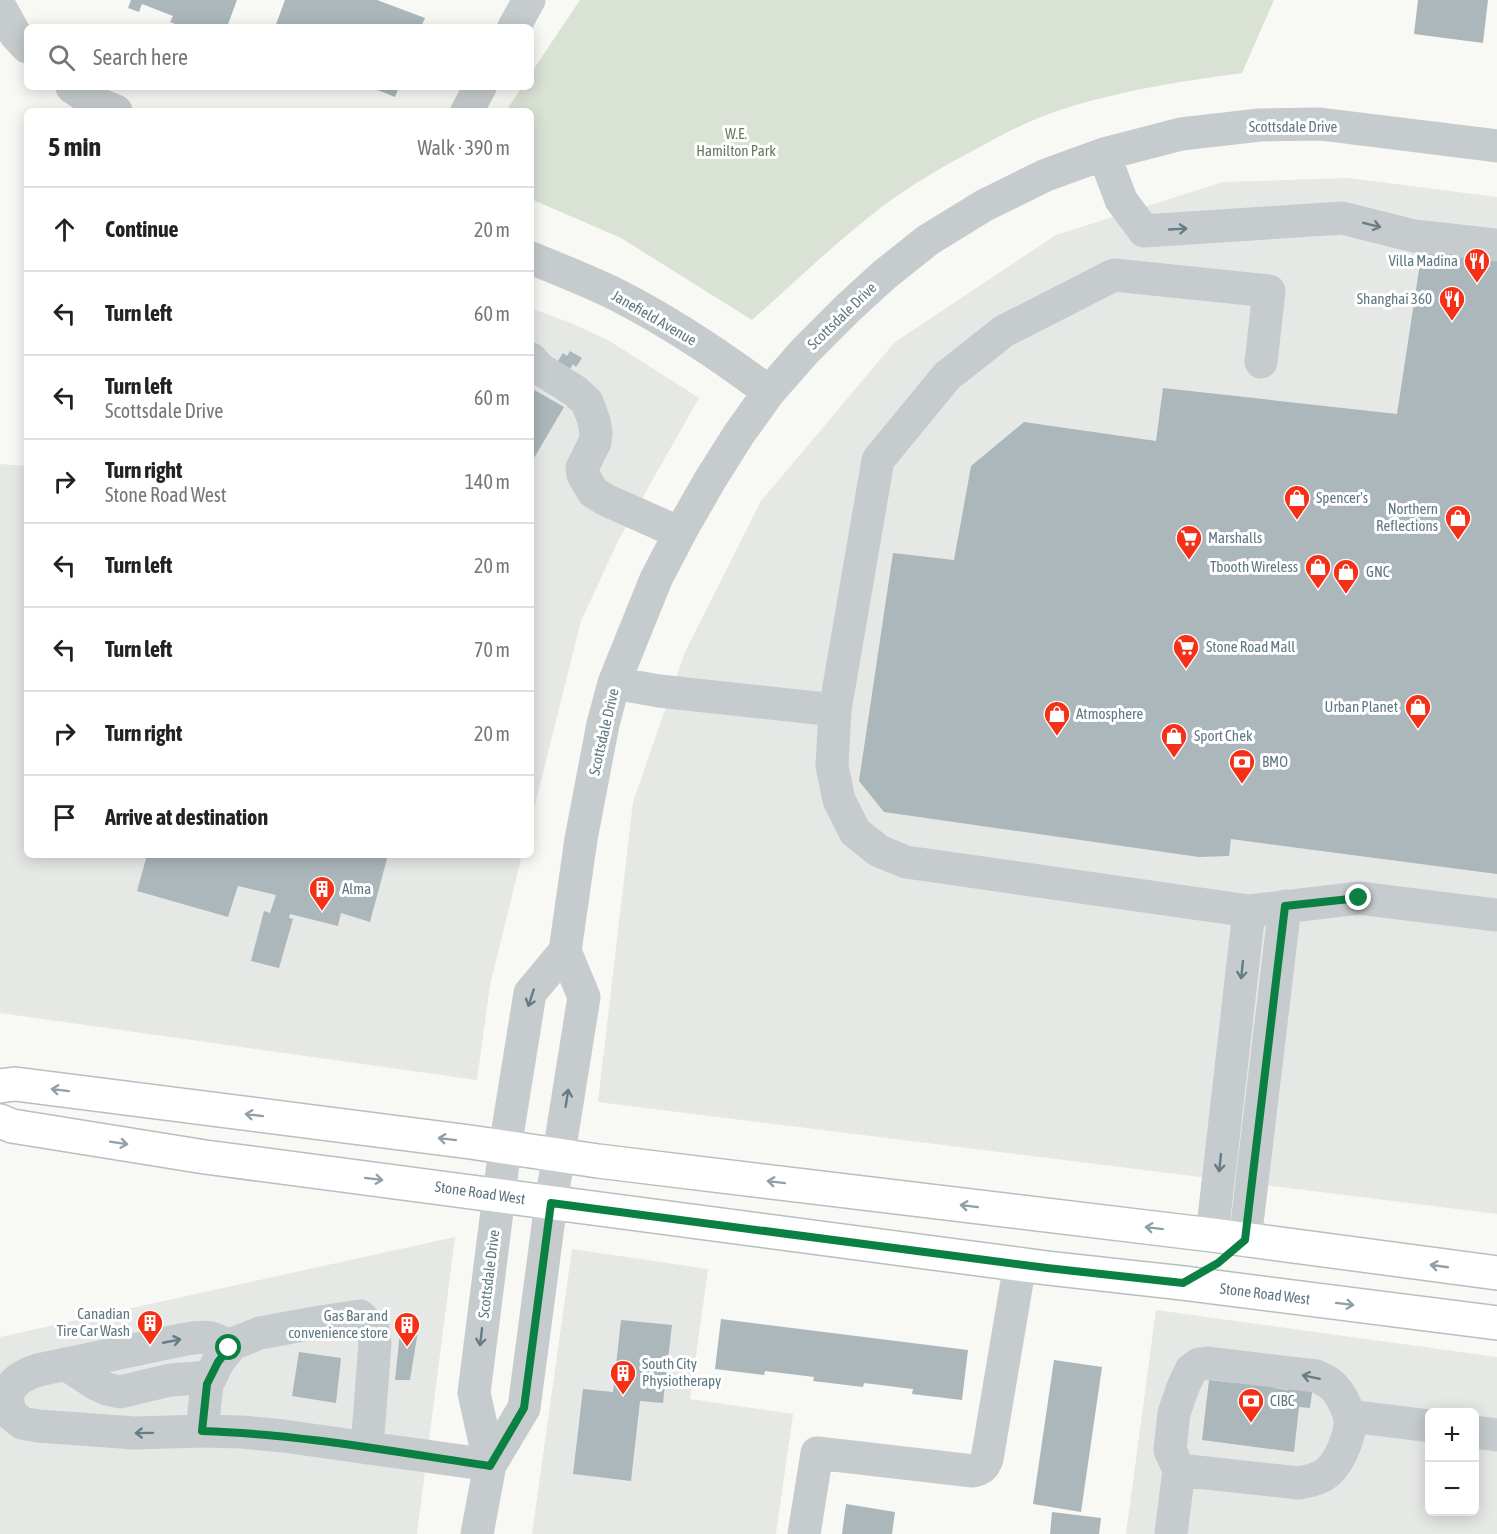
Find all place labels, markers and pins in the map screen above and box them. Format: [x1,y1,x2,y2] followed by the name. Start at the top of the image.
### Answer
[1462,246,1492,284] restaurant icon: Villa Madina
[1388,252,1458,269] place label: Villa Madina
[1437,284,1467,322] restaurant icon: Shanghai 360
[1357,290,1432,307] place label: Shanghai 360
[1282,483,1312,521] shop icon: Spencer's
[1316,489,1368,506] place label: Spencer's
[1376,500,1438,534] place label: Northern Reflections
[1443,503,1473,541] shop icon: Northern Reflections
[1174,523,1204,561] supermarket icon: Marshalls
[1208,529,1262,546] place label: Marshalls
[1303,552,1333,590] shop icon: Tbooth Wireless
[1331,557,1361,595] shop icon: GNC
[1210,558,1298,575] place label: Tbooth Wireless
[1366,563,1390,580] place label: GNC
[1171,632,1201,670] supermarket icon: Stone Road Mall
[1206,638,1295,655] place label: Stone Road Mall
[1403,692,1433,730] shop icon: Urban Planet
[1325,698,1398,715] place label: Urban Planet
[1042,699,1072,737] shop icon: Atmosphere
[1076,705,1143,722] place label: Atmosphere
[1159,721,1189,759] shop icon: Sport Chek
[1194,727,1253,744] place label: Sport Chek
[1227,747,1257,785] bank icon: BMO
[1262,753,1288,770] place label: BMO
[307,874,337,912] building icon: Alma
[342,880,371,897] place label: Alma
[57,1305,130,1339] place label: Canadian Tire Car Wash
[288,1307,388,1341] place label: Gas Bar and convenience store
[135,1308,165,1346] building icon: Canadian Tire Car Wash
[392,1310,422,1348] building icon: Gas Bar and convenience store
[642,1355,721,1389] place label: South City Physiotherapy
[608,1358,638,1396] building icon: South City Physiotherapy
[1236,1386,1266,1424] bank icon: CIBC
[1270,1392,1295,1409] place label: CIBC

